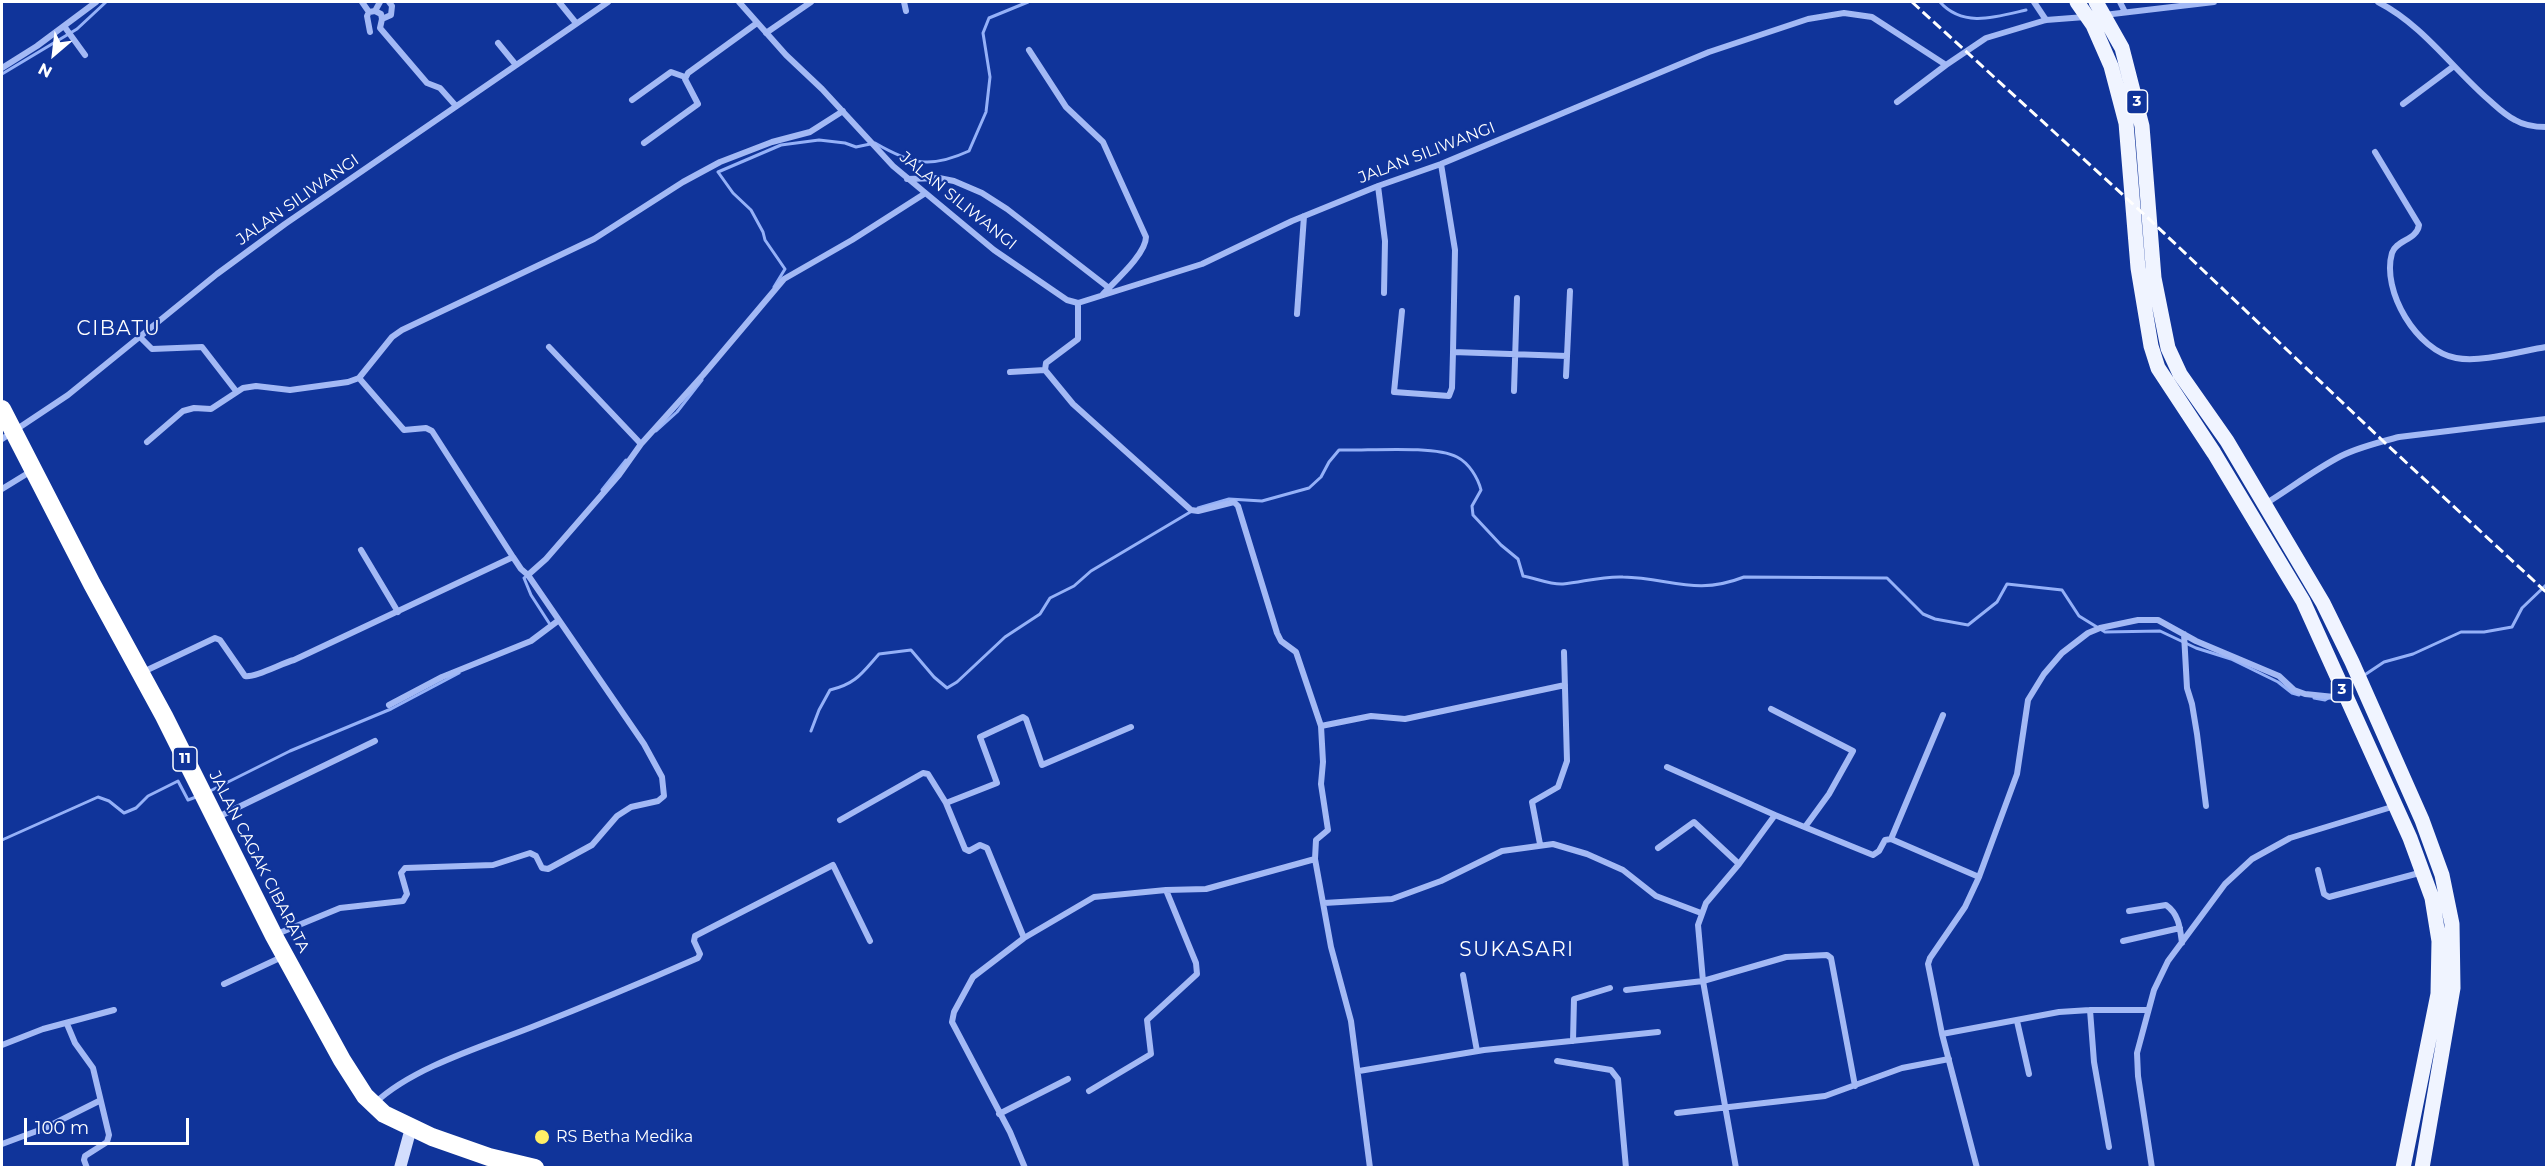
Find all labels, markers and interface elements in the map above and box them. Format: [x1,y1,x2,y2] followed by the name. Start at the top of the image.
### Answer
[24,24,84,84] north arrow
[35,59,55,82] text: N
[2126,90,2148,114] road number: 3
[1356,118,1498,188] street label: JALAN SILIWANGI
[896,148,1020,254] street label: JALAN SILIWANGI
[233,151,363,249] street label: JALAN SILIWANGI
[77,317,161,341] district label: CIBATU
[2332,678,2352,702] road number: 3
[173,747,197,771] road number: 11
[205,768,313,956] street label: JALAN CAGAK CIBARATA
[1459,938,1575,962] district label: SUKASARI
[27,1106,192,1144] scale bar
[35,1117,89,1139] text: 100 m
[556,1127,693,1147] place label: RS Betha Medika
[533,1128,551,1146] marker: RS Betha Medika

